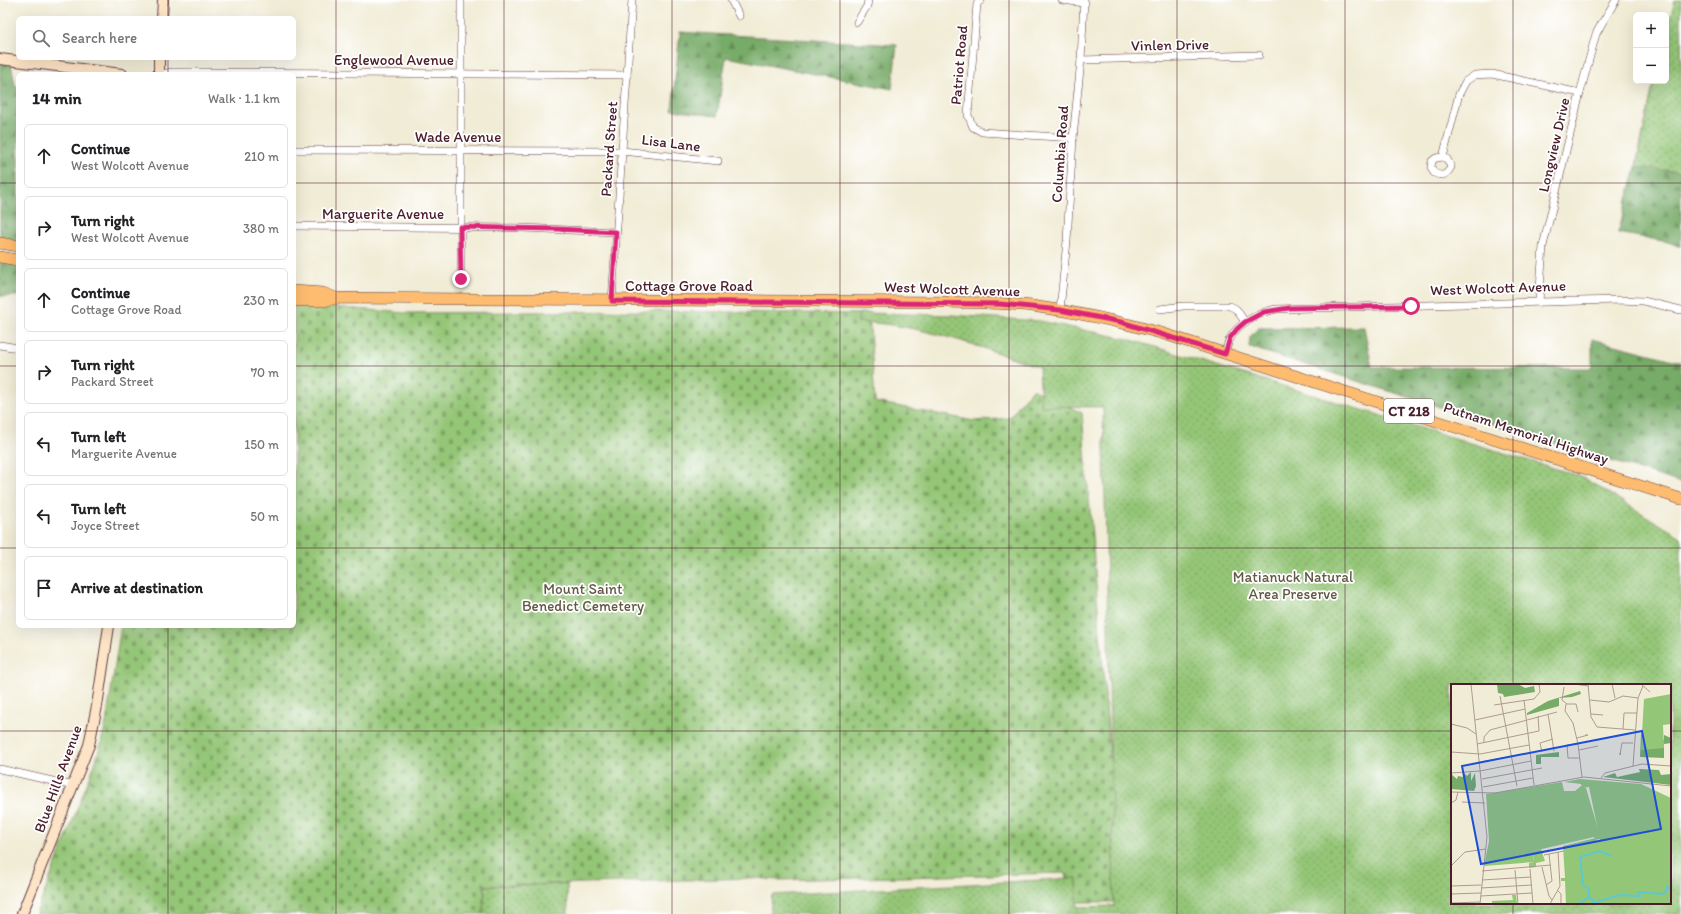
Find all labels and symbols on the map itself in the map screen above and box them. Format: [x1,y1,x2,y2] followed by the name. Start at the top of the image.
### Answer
[947,24,972,106] street label: Patriot Road
[1131,35,1209,55] street label: Vinlen Drive
[334,51,454,69] street label: Englewood Avenue
[1534,96,1574,194] street label: Longview Drive
[597,100,621,197] street label: Packard Street
[1048,104,1072,203] street label: Columbia Road
[415,128,501,146] street label: Wade Avenue
[640,130,702,156] street label: Lisa Lane
[322,205,444,223] street label: Marguerite Avenue
[452,270,470,288] route end
[625,277,754,295] street label: Cottage Grove Road
[1430,277,1566,299] street label: West Wolcott Avenue
[884,278,1020,300] street label: West Wolcott Avenue
[1402,297,1420,315] route start
[1441,398,1611,468] street label: Putnam Memorial Highway
[1384,399,1434,423] road number: CT 218
[1233,568,1354,603] park label: Matianuck Natural Area Preserve
[522,580,644,615] park label: Mount Saint Benedict Cemetery
[1451,684,1671,904] inset map
[30,723,86,835] street label: Blue Hills Avenue

